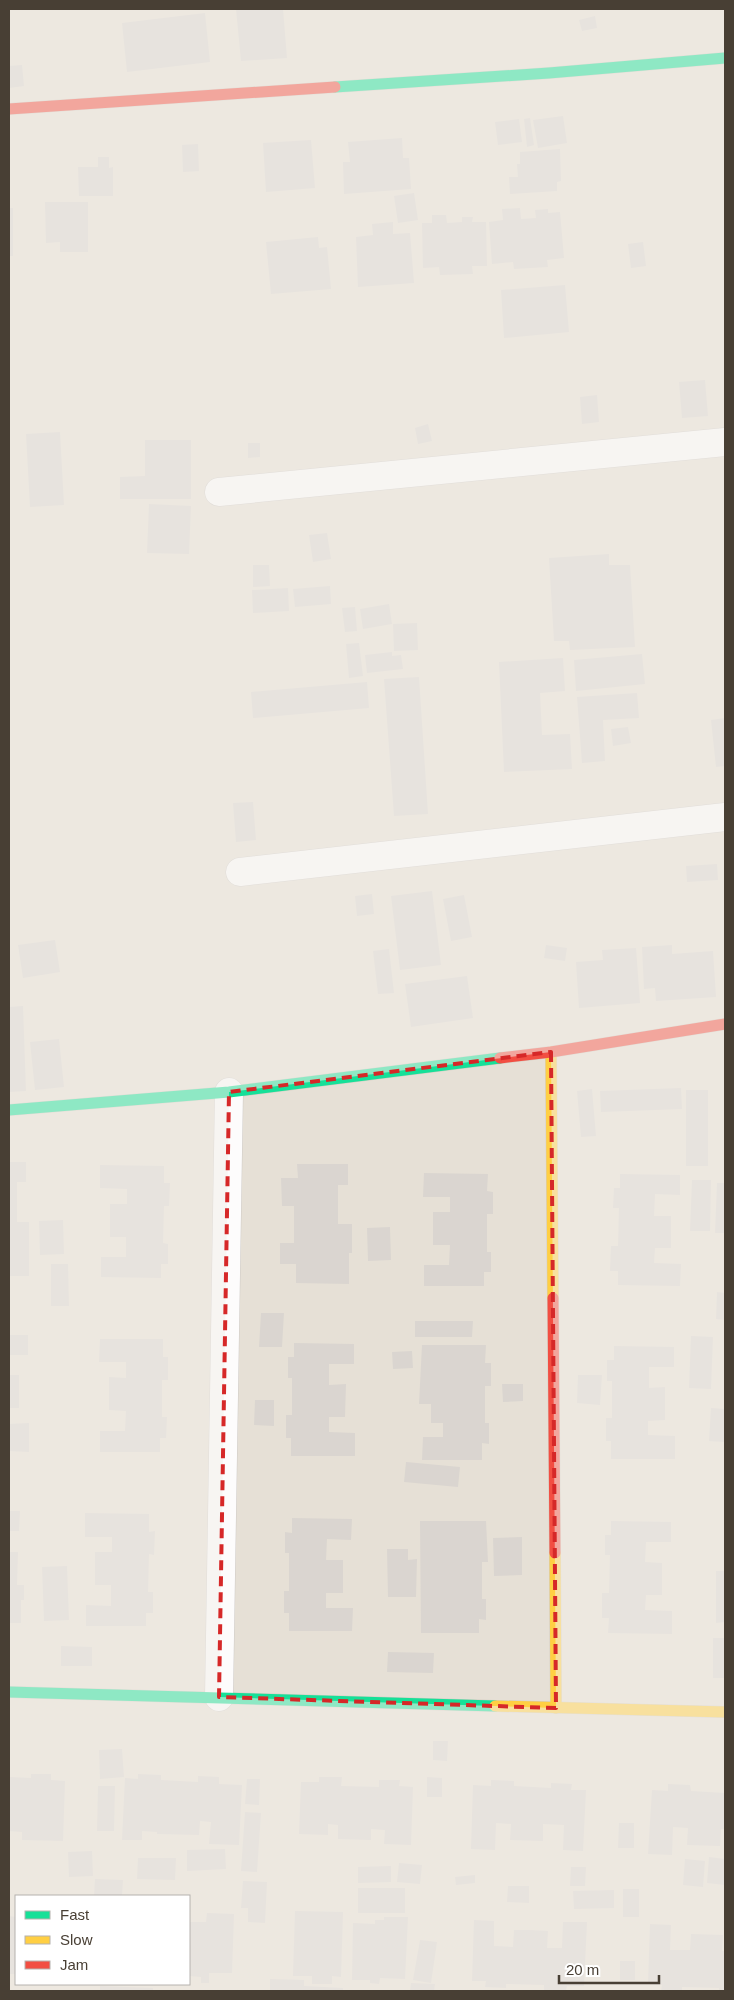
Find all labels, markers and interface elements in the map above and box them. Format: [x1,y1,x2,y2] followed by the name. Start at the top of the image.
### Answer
[15,1895,190,1985] legend
[60,1906,90,1923] text: Fast
[60,1931,93,1948] text: Slow
[559,1952,659,1984] scale bar
[60,1956,88,1973] text: Jam
[566,1961,599,1978] text: 20 m

